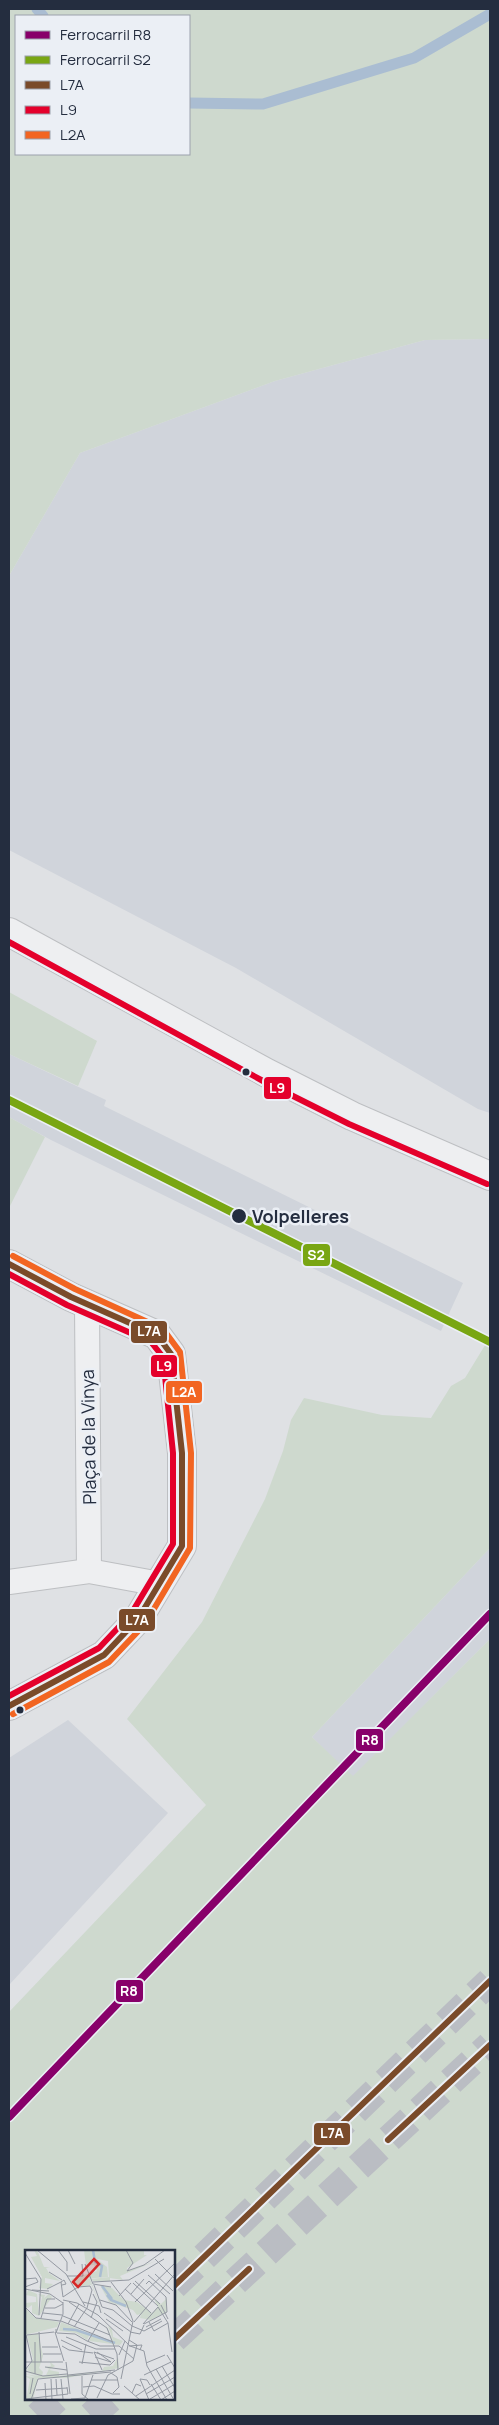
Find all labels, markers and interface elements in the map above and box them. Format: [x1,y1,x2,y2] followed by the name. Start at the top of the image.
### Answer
[15,15,190,155] legend
[60,24,151,45] text: Ferrocarril R8
[60,49,151,70] text: Ferrocarril S2
[60,74,85,95] text: L7A
[60,99,77,120] text: L9
[60,124,86,145] text: L2A
[241,1067,251,1077] unlabelled marker
[263,1076,292,1100] line badge: L9
[269,1078,285,1097] text: L9
[252,1204,349,1228] place label: Volpelleres
[230,1207,248,1225] marker: Volpelleres
[302,1243,331,1267] line badge: S2
[307,1245,325,1264] text: S2
[130,1320,168,1344] line badge: L7A
[137,1321,161,1340] text: L7A
[150,1354,178,1378] line badge: L9
[156,1356,172,1375] text: L9
[75,1369,101,1505] street label: Plaça de la Vinya
[165,1380,203,1404] line badge: L2A
[172,1382,197,1401] text: L2A
[118,1608,156,1632] line badge: L7A
[125,1610,149,1629] text: L7A
[15,1705,25,1715] unlabelled marker
[355,1728,384,1752] line badge: R8
[361,1730,379,1749] text: R8
[115,1979,144,2003] line badge: R8
[120,1981,138,2000] text: R8
[313,2122,351,2146] line badge: L7A
[320,2123,344,2142] text: L7A
[25,2250,175,2400] inset map

